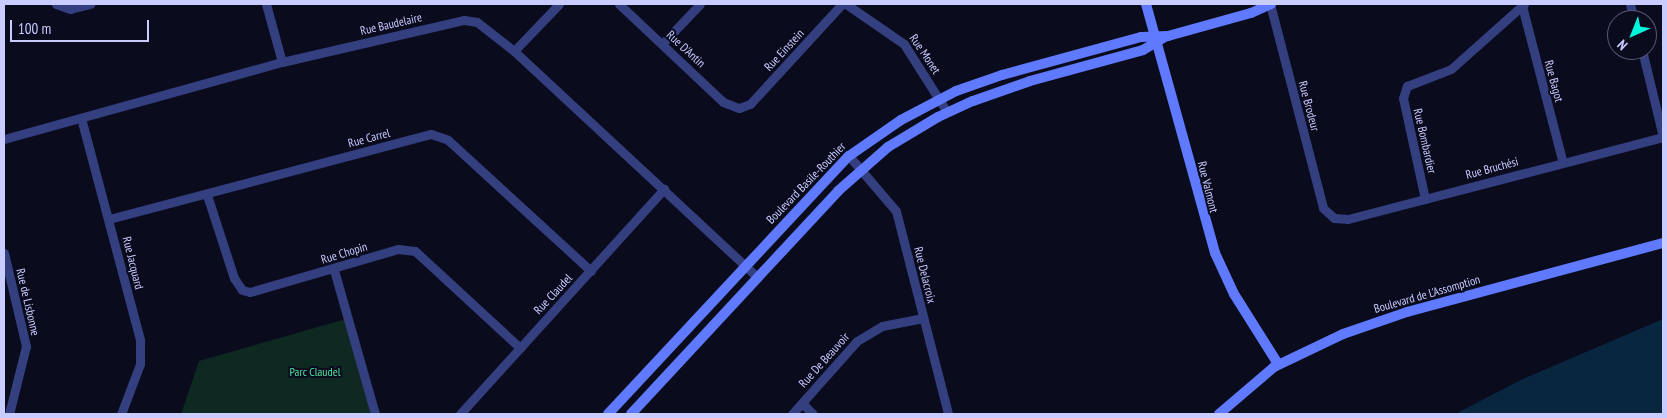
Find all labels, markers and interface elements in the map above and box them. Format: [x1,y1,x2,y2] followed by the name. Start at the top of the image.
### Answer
[12,10,151,42] scale bar
[359,10,423,38] street label: Rue Baudelaire
[1607,10,1657,60] north arrow
[18,19,51,38] text: 100 m
[761,26,807,74] street label: Rue Einstein
[664,28,708,70] street label: Rue D'Antin
[906,31,944,77] street label: Rue Monet
[1613,36,1631,54] text: N
[1542,59,1566,103] street label: Rue Bagot
[1295,79,1323,133] street label: Rue Brodeur
[1411,107,1439,175] street label: Rue Bombardier
[346,125,392,151] street label: Rue Carrel
[763,139,849,227] street label: Boulevard Basile-Routhier
[1464,154,1520,182] street label: Rue Bruchési
[1195,160,1221,214] street label: Rue Valmont
[119,235,147,291] street label: Rue Jacquard
[319,239,369,267] street label: Rue Chopin
[911,245,939,305] street label: Rue Delacroix
[13,267,43,337] street label: Rue de Lisbonne
[531,271,575,317] street label: Rue Claudel
[1372,272,1482,316] street label: Boulevard de L'Assomption
[796,330,852,390] street label: Rue De Beauvoir
[289,365,341,379] park label: Parc Claudel

